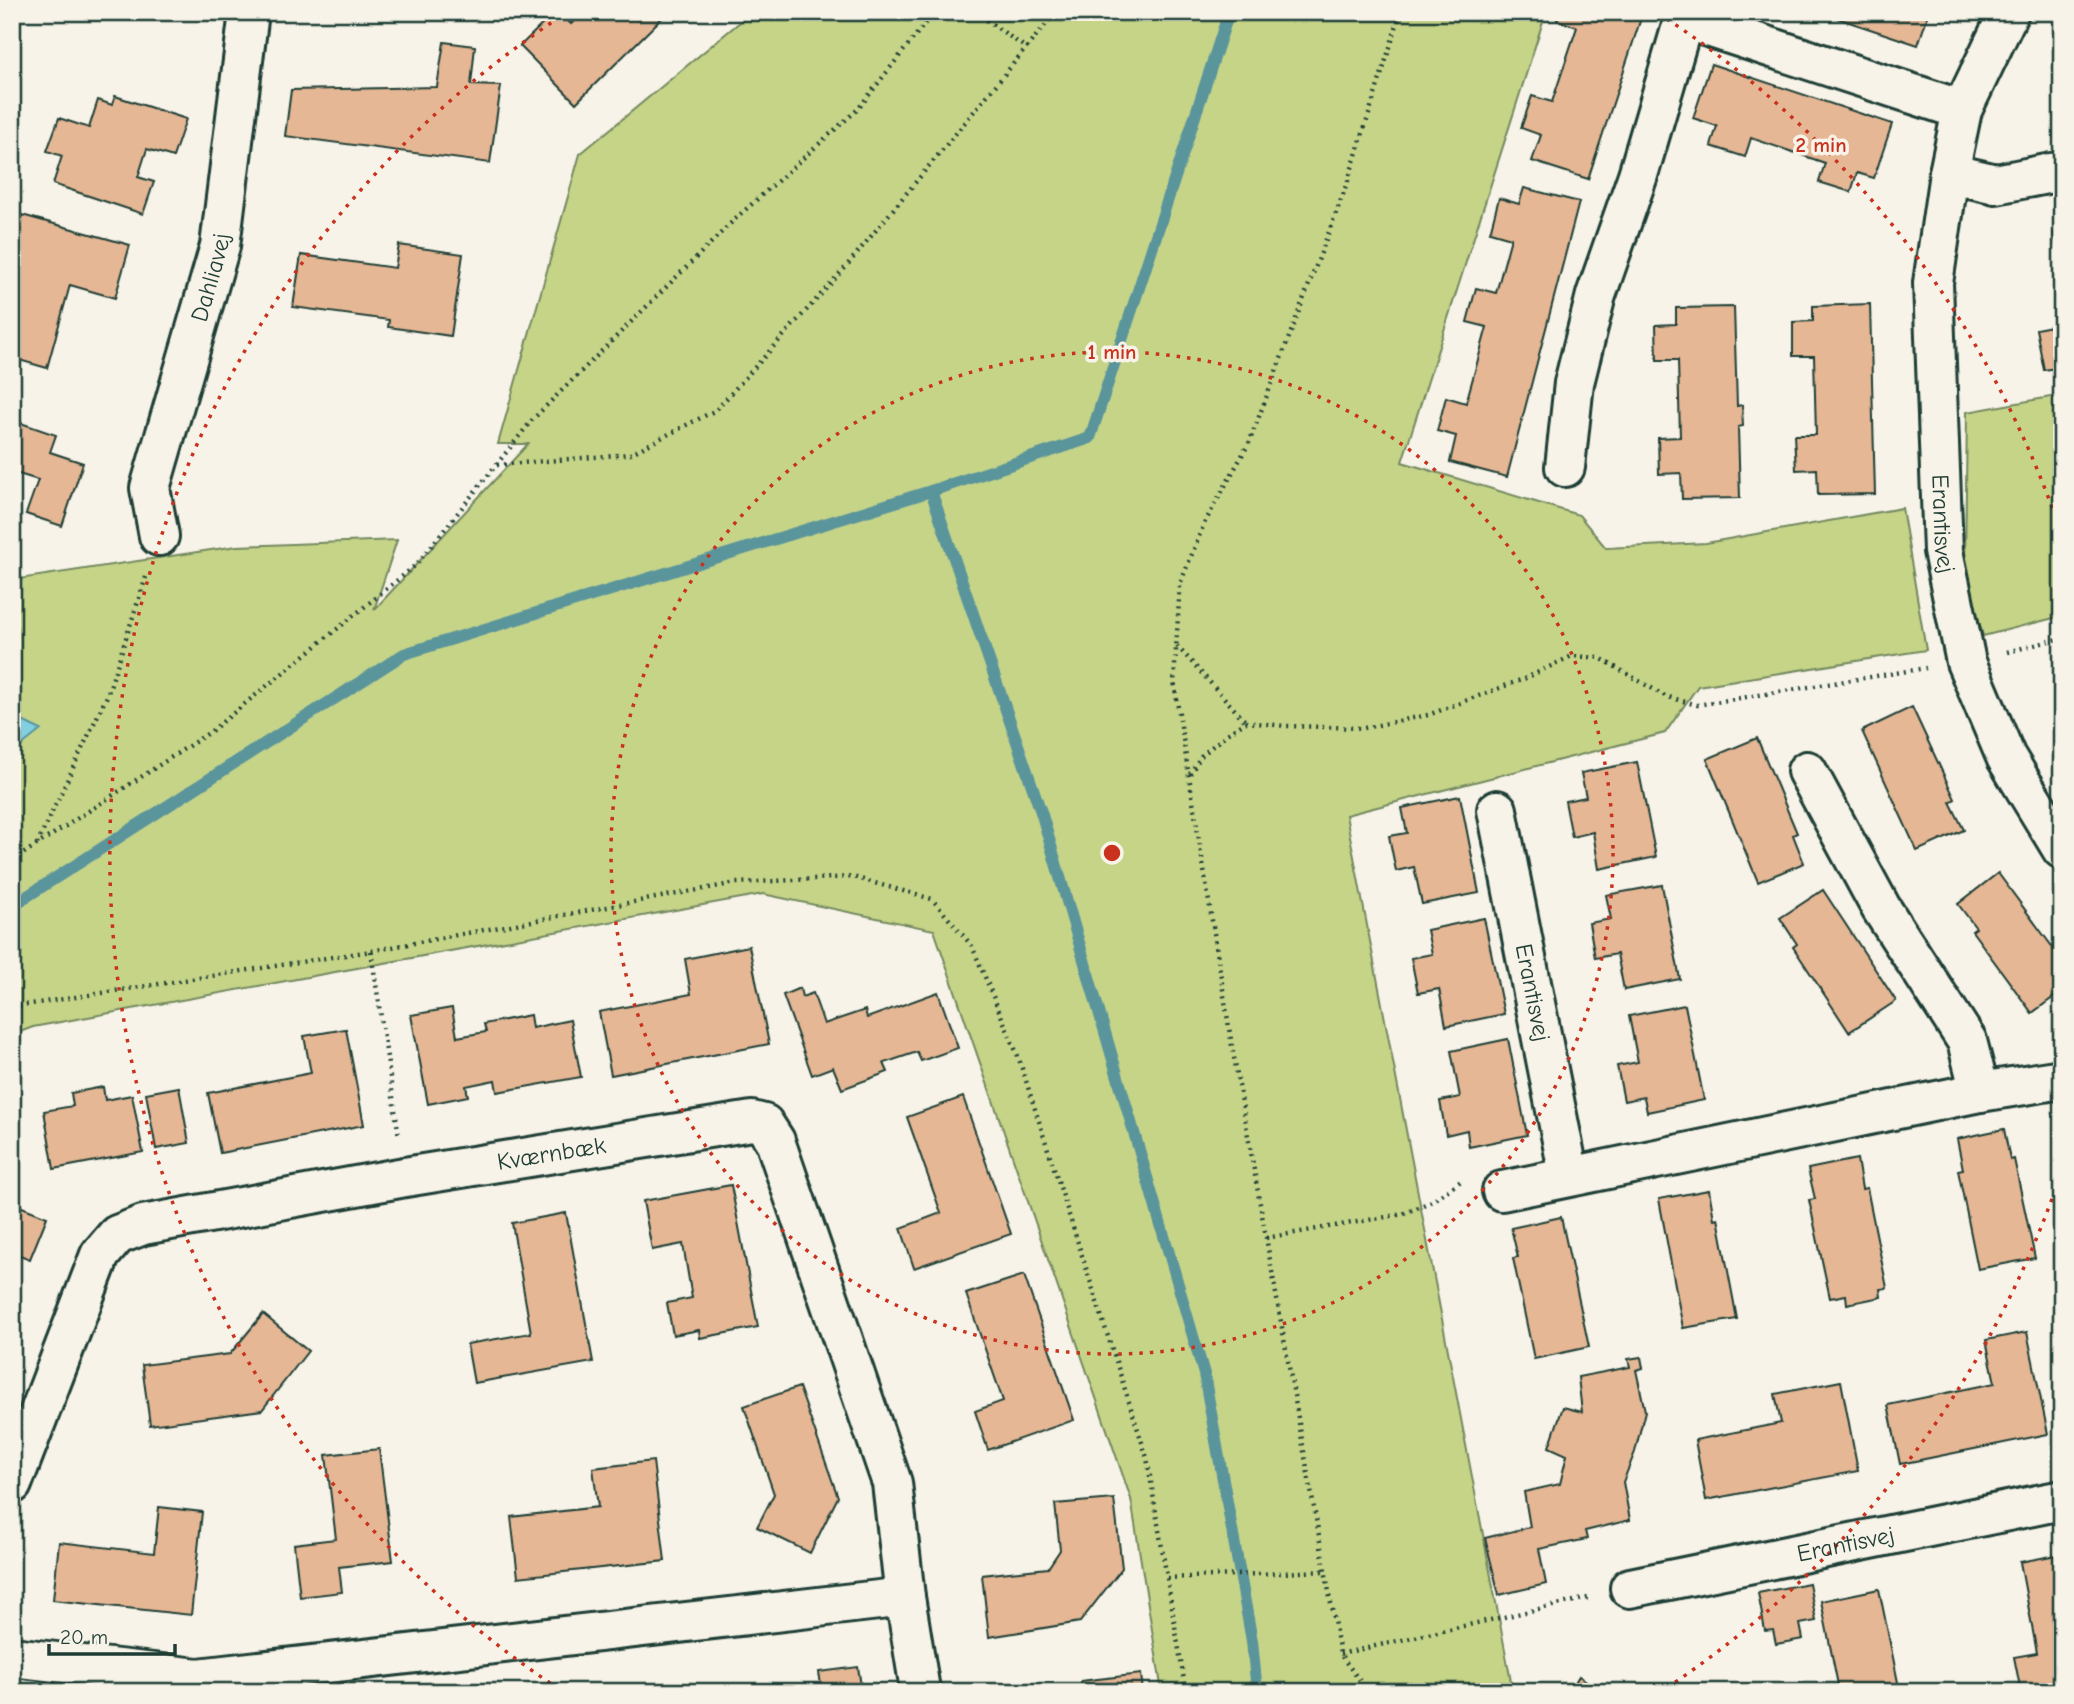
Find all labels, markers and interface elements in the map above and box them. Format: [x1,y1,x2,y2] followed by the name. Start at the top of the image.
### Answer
[1795,133,1847,157] text: 2 min
[185,232,235,325] street label: Dahliavej
[1088,340,1136,364] text: 1 min
[1926,474,1961,575] street label: Erantisvej
[1100,841,1124,865] centre of rings
[1510,941,1556,1044] street label: Erantisvej
[495,1131,608,1176] street label: Kværnbæk
[1794,1521,1897,1568] street label: Erantisvej
[49,1613,175,1657] scale bar
[60,1625,108,1649] text: 20 m

